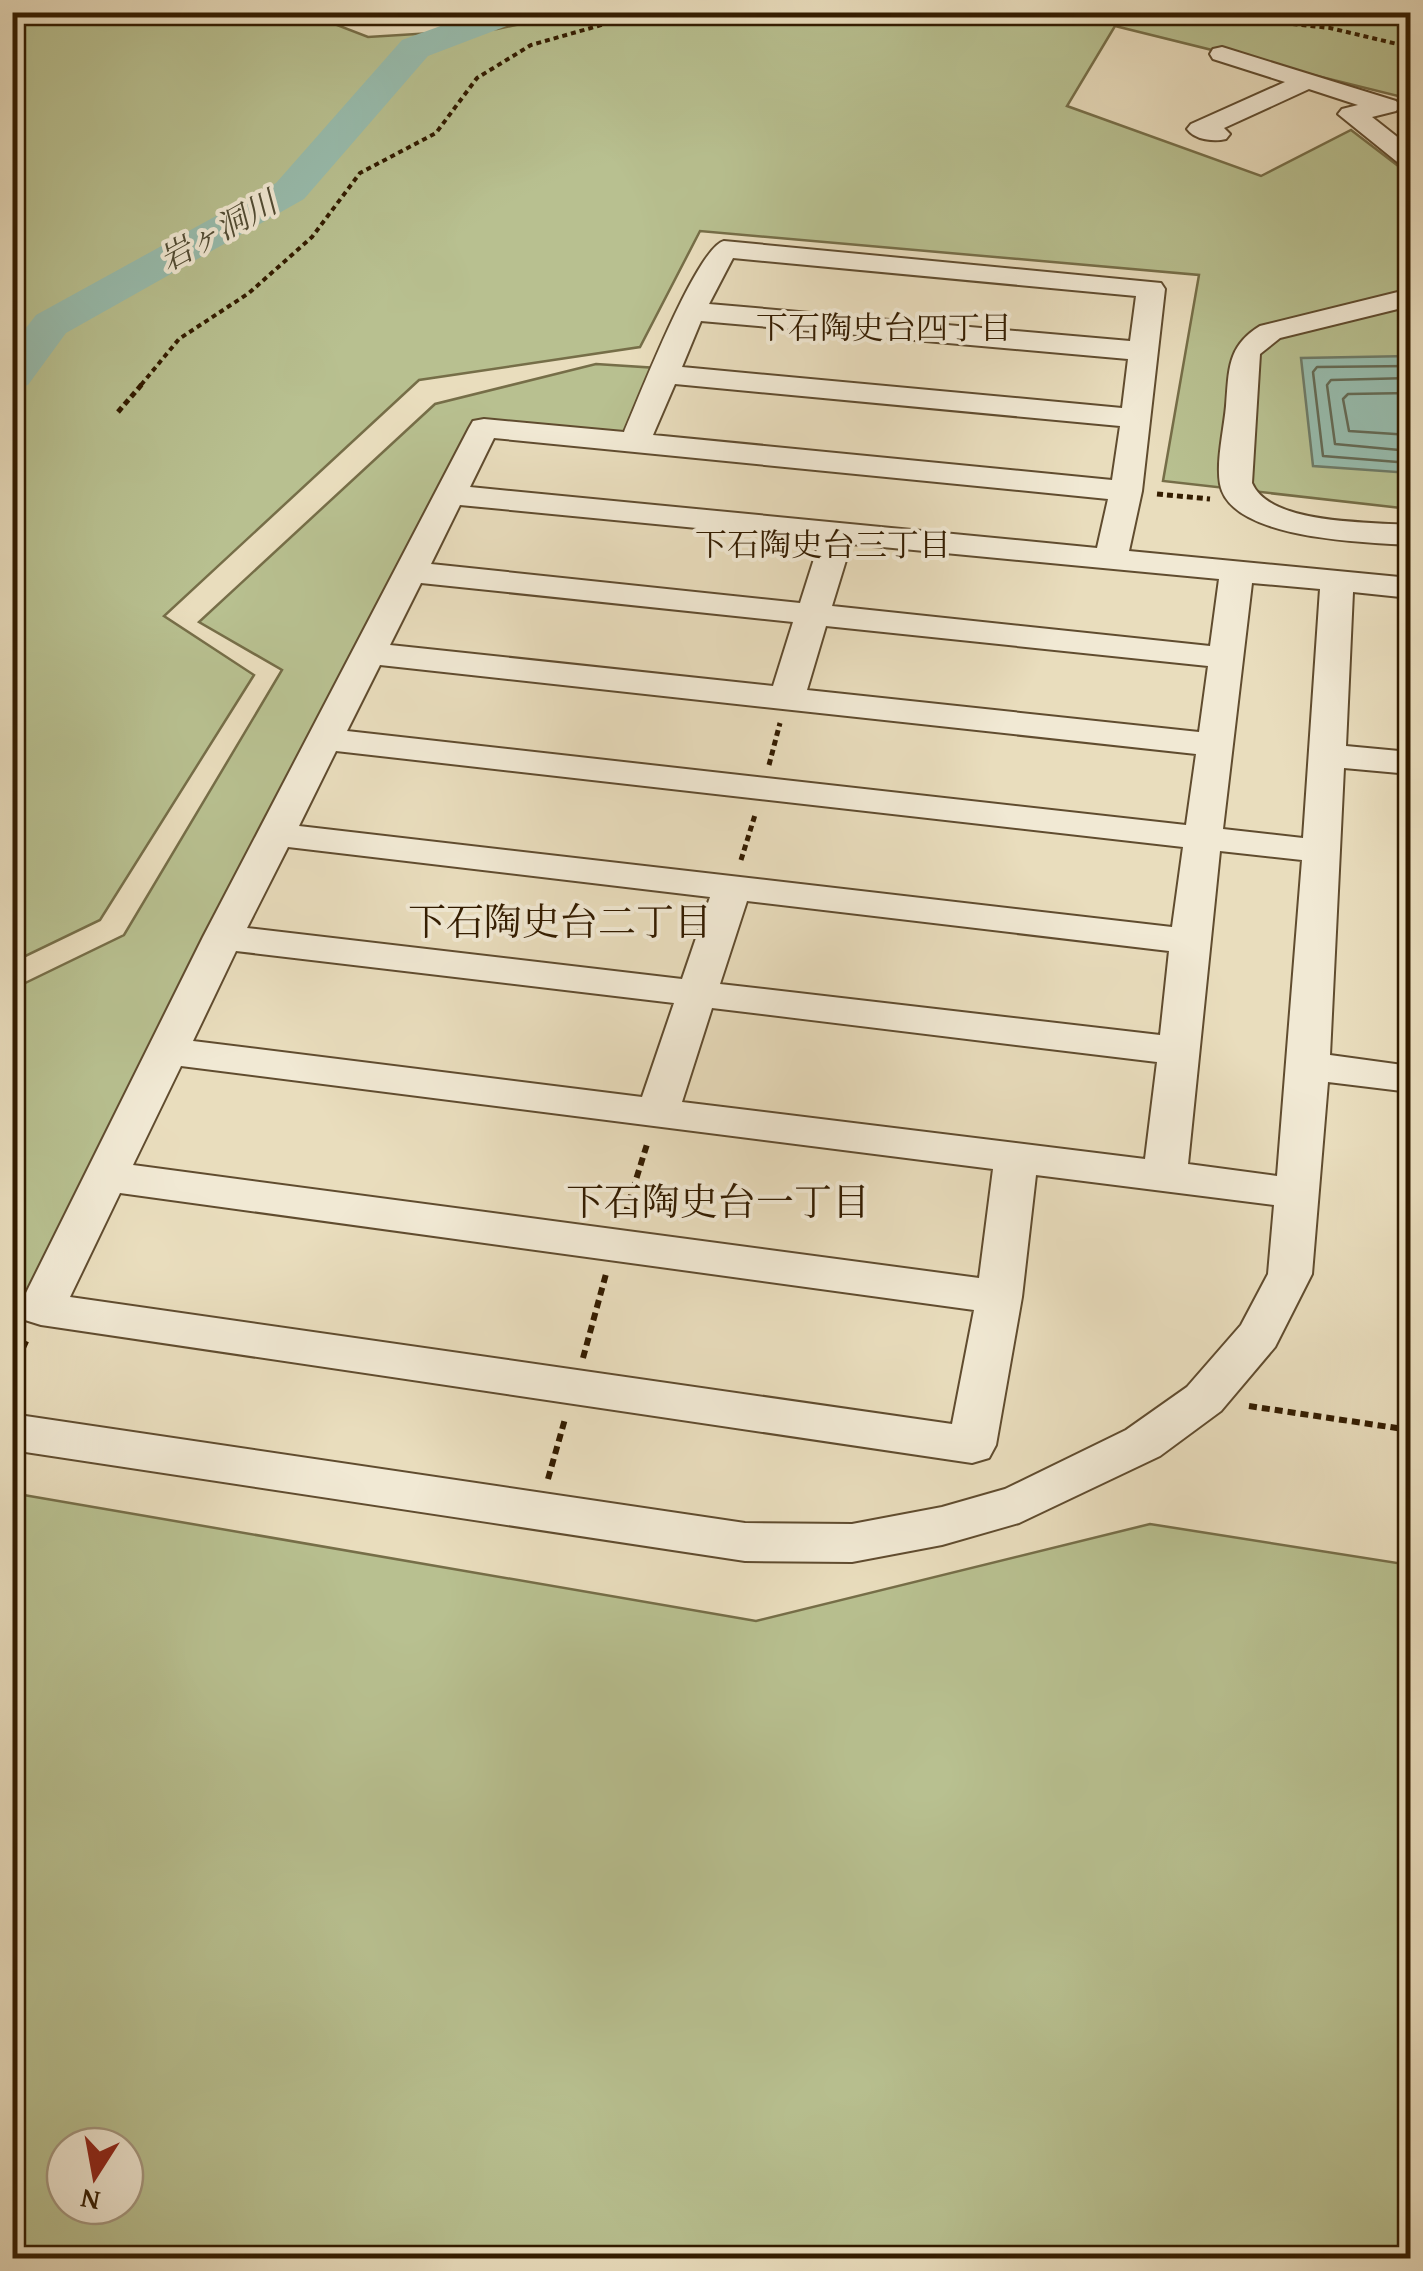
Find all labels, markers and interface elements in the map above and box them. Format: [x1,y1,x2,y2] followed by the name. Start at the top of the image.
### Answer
[150,178,288,282] water label: 岩ヶ洞川
[756,304,1012,351] district label: 下石陶史台四丁目
[695,521,951,568] district label: 下石陶史台三丁目
[408,893,712,949] district label: 下石陶史台二丁目
[566,1173,870,1229] district label: 下石陶史台一丁目
[45,2126,145,2226] north arrow
[77,2179,103,2223] text: N

